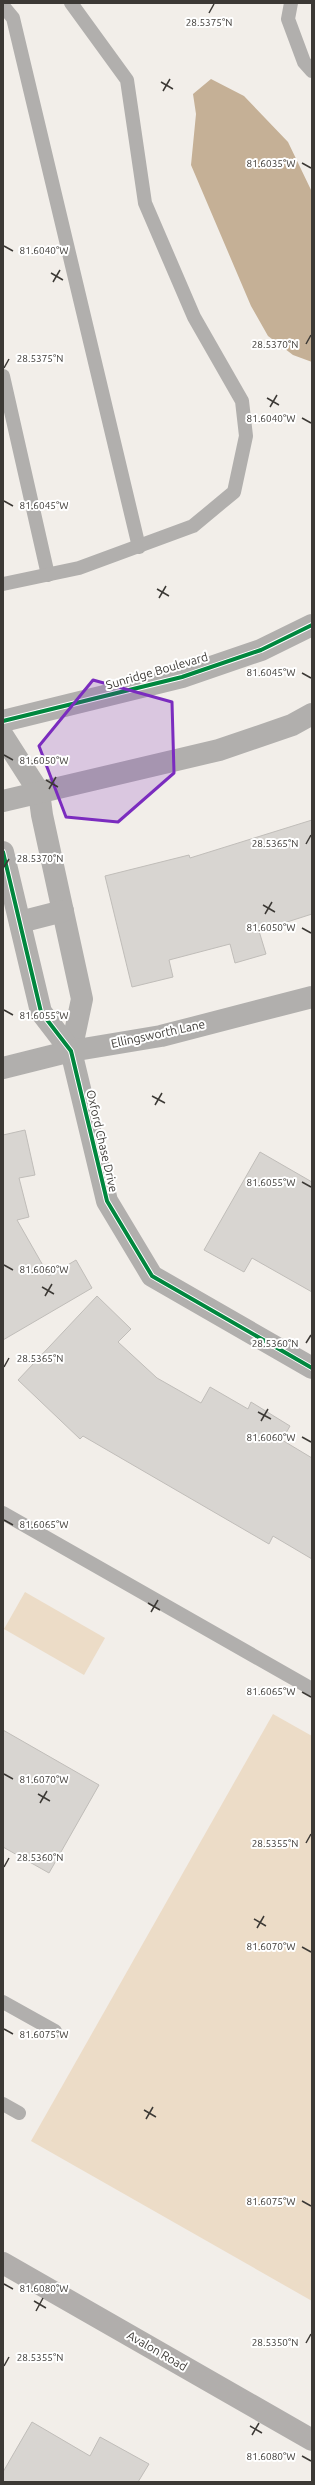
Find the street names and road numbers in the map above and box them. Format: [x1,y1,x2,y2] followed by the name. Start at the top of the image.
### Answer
[104,650,209,691] street label: Sunridge Boulevard
[110,1017,206,1050] street label: Ellingsworth Lane
[84,1088,121,1193] street label: Oxford Chase Drive
[125,2328,190,2373] street label: Avalon Road

